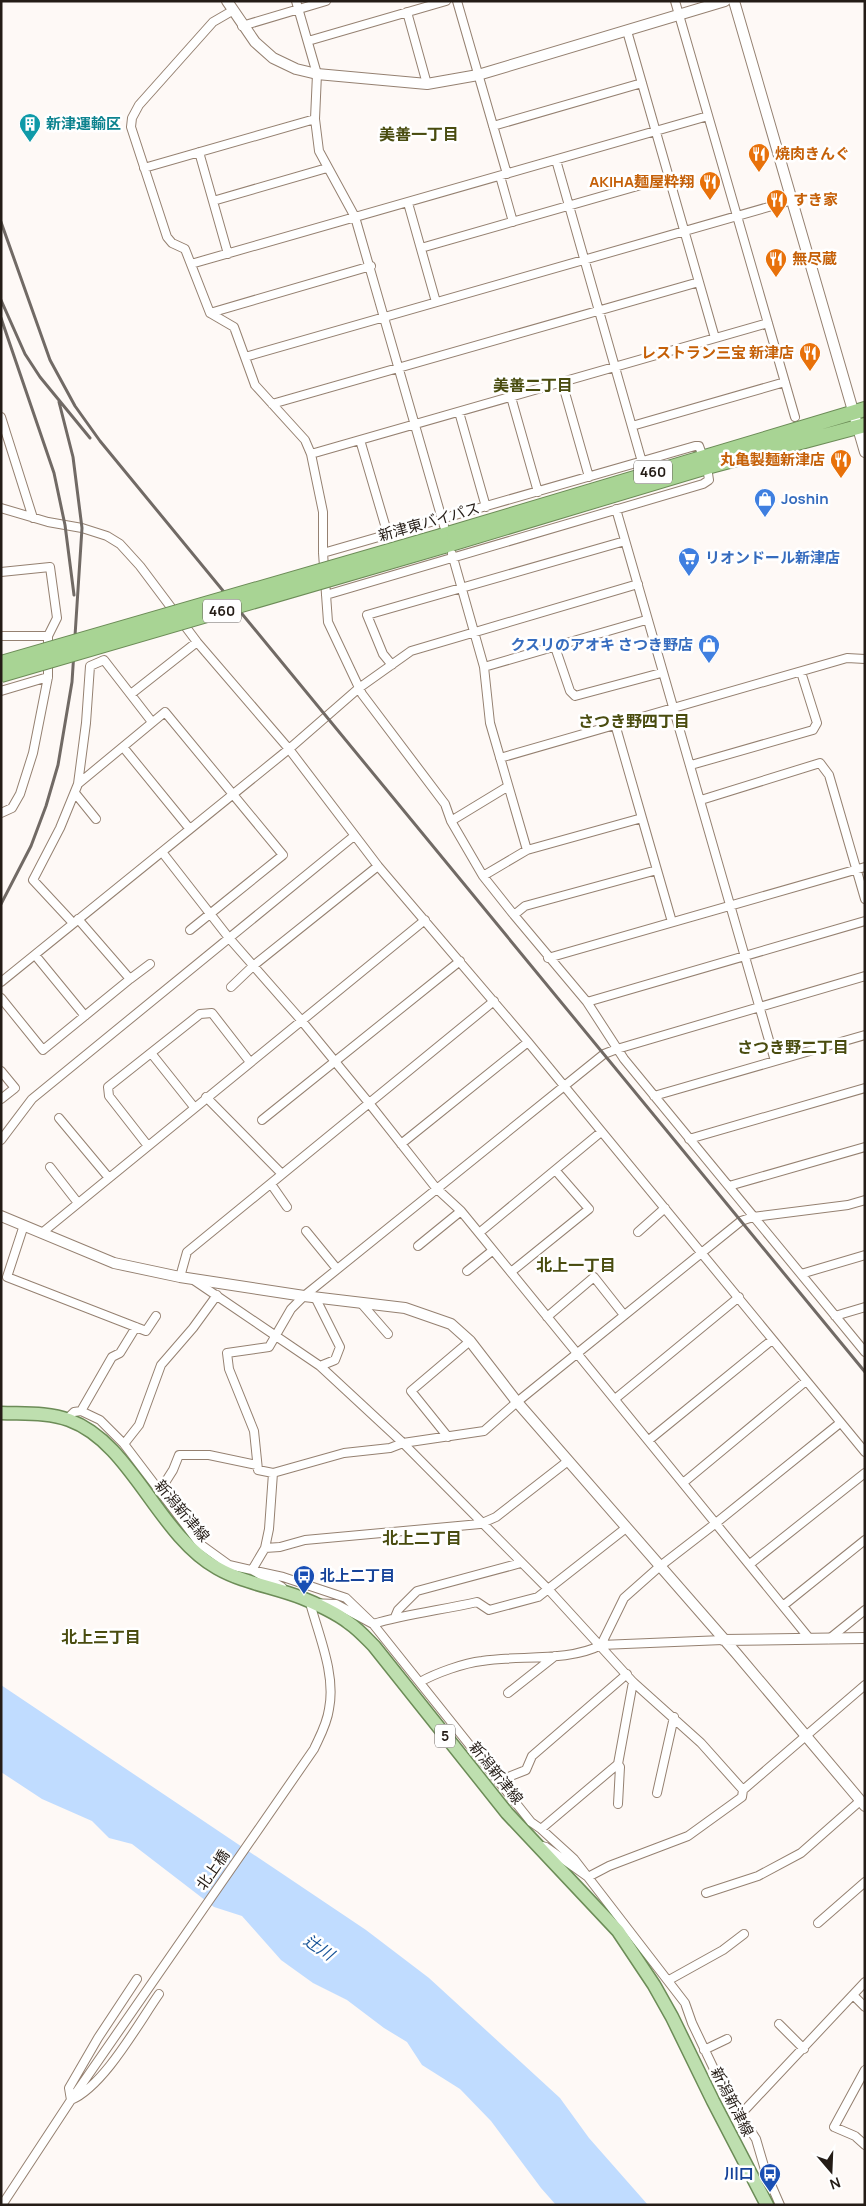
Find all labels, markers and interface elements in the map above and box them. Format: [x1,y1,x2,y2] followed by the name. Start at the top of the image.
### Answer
[18,112,42,143] building icon: 新津運輸区
[46,113,121,134] place label: 新津運輸区
[379,123,459,145] district label: 美善一丁目
[747,142,771,173] restaurant icon: 焼肉きんぐ
[775,143,850,164] place label: 焼肉きんぐ
[698,170,722,201] restaurant icon: AKIHA麺屋粋翔
[589,171,694,192] place label: AKIHA麺屋粋翔
[765,188,789,219] restaurant icon: すき家
[793,189,838,210] place label: すき家
[764,247,788,278] restaurant icon: 無尽蔵
[792,248,837,269] place label: 無尽蔵
[798,341,822,372] restaurant icon: レストラン三宝 新津店
[641,342,794,363] place label: レストラン三宝 新津店
[493,374,573,396] district label: 美善二丁目
[829,448,853,479] restaurant icon: 丸亀製麺新津店
[720,449,825,470] place label: 丸亀製麺新津店
[634,461,672,484] road number: 460
[753,487,777,518] shop icon: Joshin
[781,488,829,509] place label: Joshin
[376,497,482,546] street label: 新津東バイパス
[677,546,701,577] supermarket icon: リオンドール新津店
[705,547,840,568] place label: リオンドール新津店
[203,600,241,622] road number: 460
[697,633,721,664] shop icon: クスリのアオキ さつき野店
[510,634,693,655] place label: クスリのアオキ さつき野店
[578,710,690,732] district label: さつき野四丁目
[737,1036,849,1058] district label: さつき野二丁目
[536,1254,616,1276] district label: 北上一丁目
[150,1475,215,1546] street label: 新潟新津線
[382,1527,462,1549] district label: 北上二丁目
[292,1564,316,1595] bus stop icon: 北上二丁目
[320,1565,395,1586] place label: 北上二丁目
[61,1626,141,1648] district label: 北上三丁目
[435,1724,455,1748] road number: 5
[465,1737,528,1808] street label: 新潟新津線
[191,1845,234,1894] street label: 北上橋
[300,1929,340,1966] water label: 辻川
[706,2064,759,2140] street label: 新潟新津線
[806,2146,856,2196] north arrow
[758,2162,782,2193] bus stop icon: 川口
[724,2163,754,2184] place label: 川口
[828,2173,843,2194] text: N

